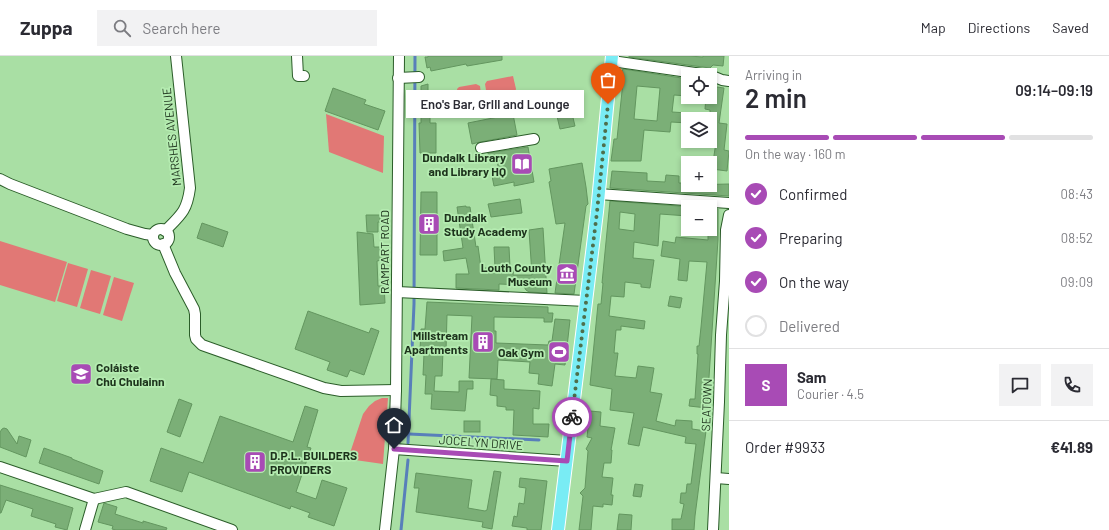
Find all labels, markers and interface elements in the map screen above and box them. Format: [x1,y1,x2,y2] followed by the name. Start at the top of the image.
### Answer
[97,10,377,46] search box
[20,16,73,39] text: Zuppa
[111,17,133,39] icon: search
[143,19,221,37] text: Search here
[921,19,946,36] text: Map
[968,19,1030,36] text: Directions
[1052,19,1089,36] text: Saved
[591,63,625,104] pin
[745,67,802,83] text: Arriving in
[681,68,717,236] map controls
[681,68,717,104] button: locate
[597,69,619,91] icon: bag
[1015,81,1093,99] text: 09:14–09:19
[745,82,807,113] text: 2 min
[159,87,183,187] street label: MARSHES AVENUE
[406,90,584,118] callout: Eno's Bar, Grill and Lounge
[420,96,570,112] text: Eno's Bar, Grill and Lounge
[681,112,717,148] button: layers
[745,146,846,162] text: On the way · 160 m
[422,150,506,178] place label: Dundalk Library and Library HQ
[509,151,535,177] library icon: Dundalk Library and Library HQ
[681,156,717,192] button: +
[745,183,767,205] icon: check
[779,185,847,203] text: Confirmed
[1061,186,1093,202] text: 08:43
[681,200,717,236] button: −
[377,210,391,294] street label: RAMPART ROAD
[444,210,527,238] place label: Dundalk Study Academy
[416,211,442,237] building icon: Dundalk Study Academy
[745,227,767,249] icon: check
[779,229,843,247] text: Preparing
[1061,230,1093,246] text: 08:52
[481,260,552,288] place label: Louth County Museum
[554,261,580,287] museum icon: Louth County Museum
[745,271,767,293] icon: check
[779,273,849,291] text: On the way
[1060,274,1093,290] text: 09:09
[779,317,840,335] text: Delivered
[404,328,468,356] place label: Millstream Apartments
[470,329,496,355] building icon: Millstream Apartments
[546,339,572,365] sports icon: Oak Gym
[498,345,544,359] place label: Oak Gym
[96,360,165,388] place label: Coláiste Chú Chulainn
[68,361,94,387] school or university icon: Coláiste Chú Chulainn
[999,364,1041,406] button: chat
[1051,364,1093,406] button: phone
[797,368,826,386] text: Sam
[762,376,770,394] text: S
[698,378,714,432] street label: SEATOWN
[797,386,864,402] text: Courier · 4.5
[552,397,592,437] courier
[561,406,583,428] icon: bike
[377,408,411,449] pin
[383,414,405,436] icon: home
[438,432,524,452] street label: JOCELYN DRIVE
[745,438,825,456] text: Order #9933
[1050,438,1093,456] text: €41.89
[270,448,357,476] place label: D.P.L. BUILDERS PROVIDERS
[242,449,268,475] building icon: D.P.L. BUILDERS PROVIDERS

